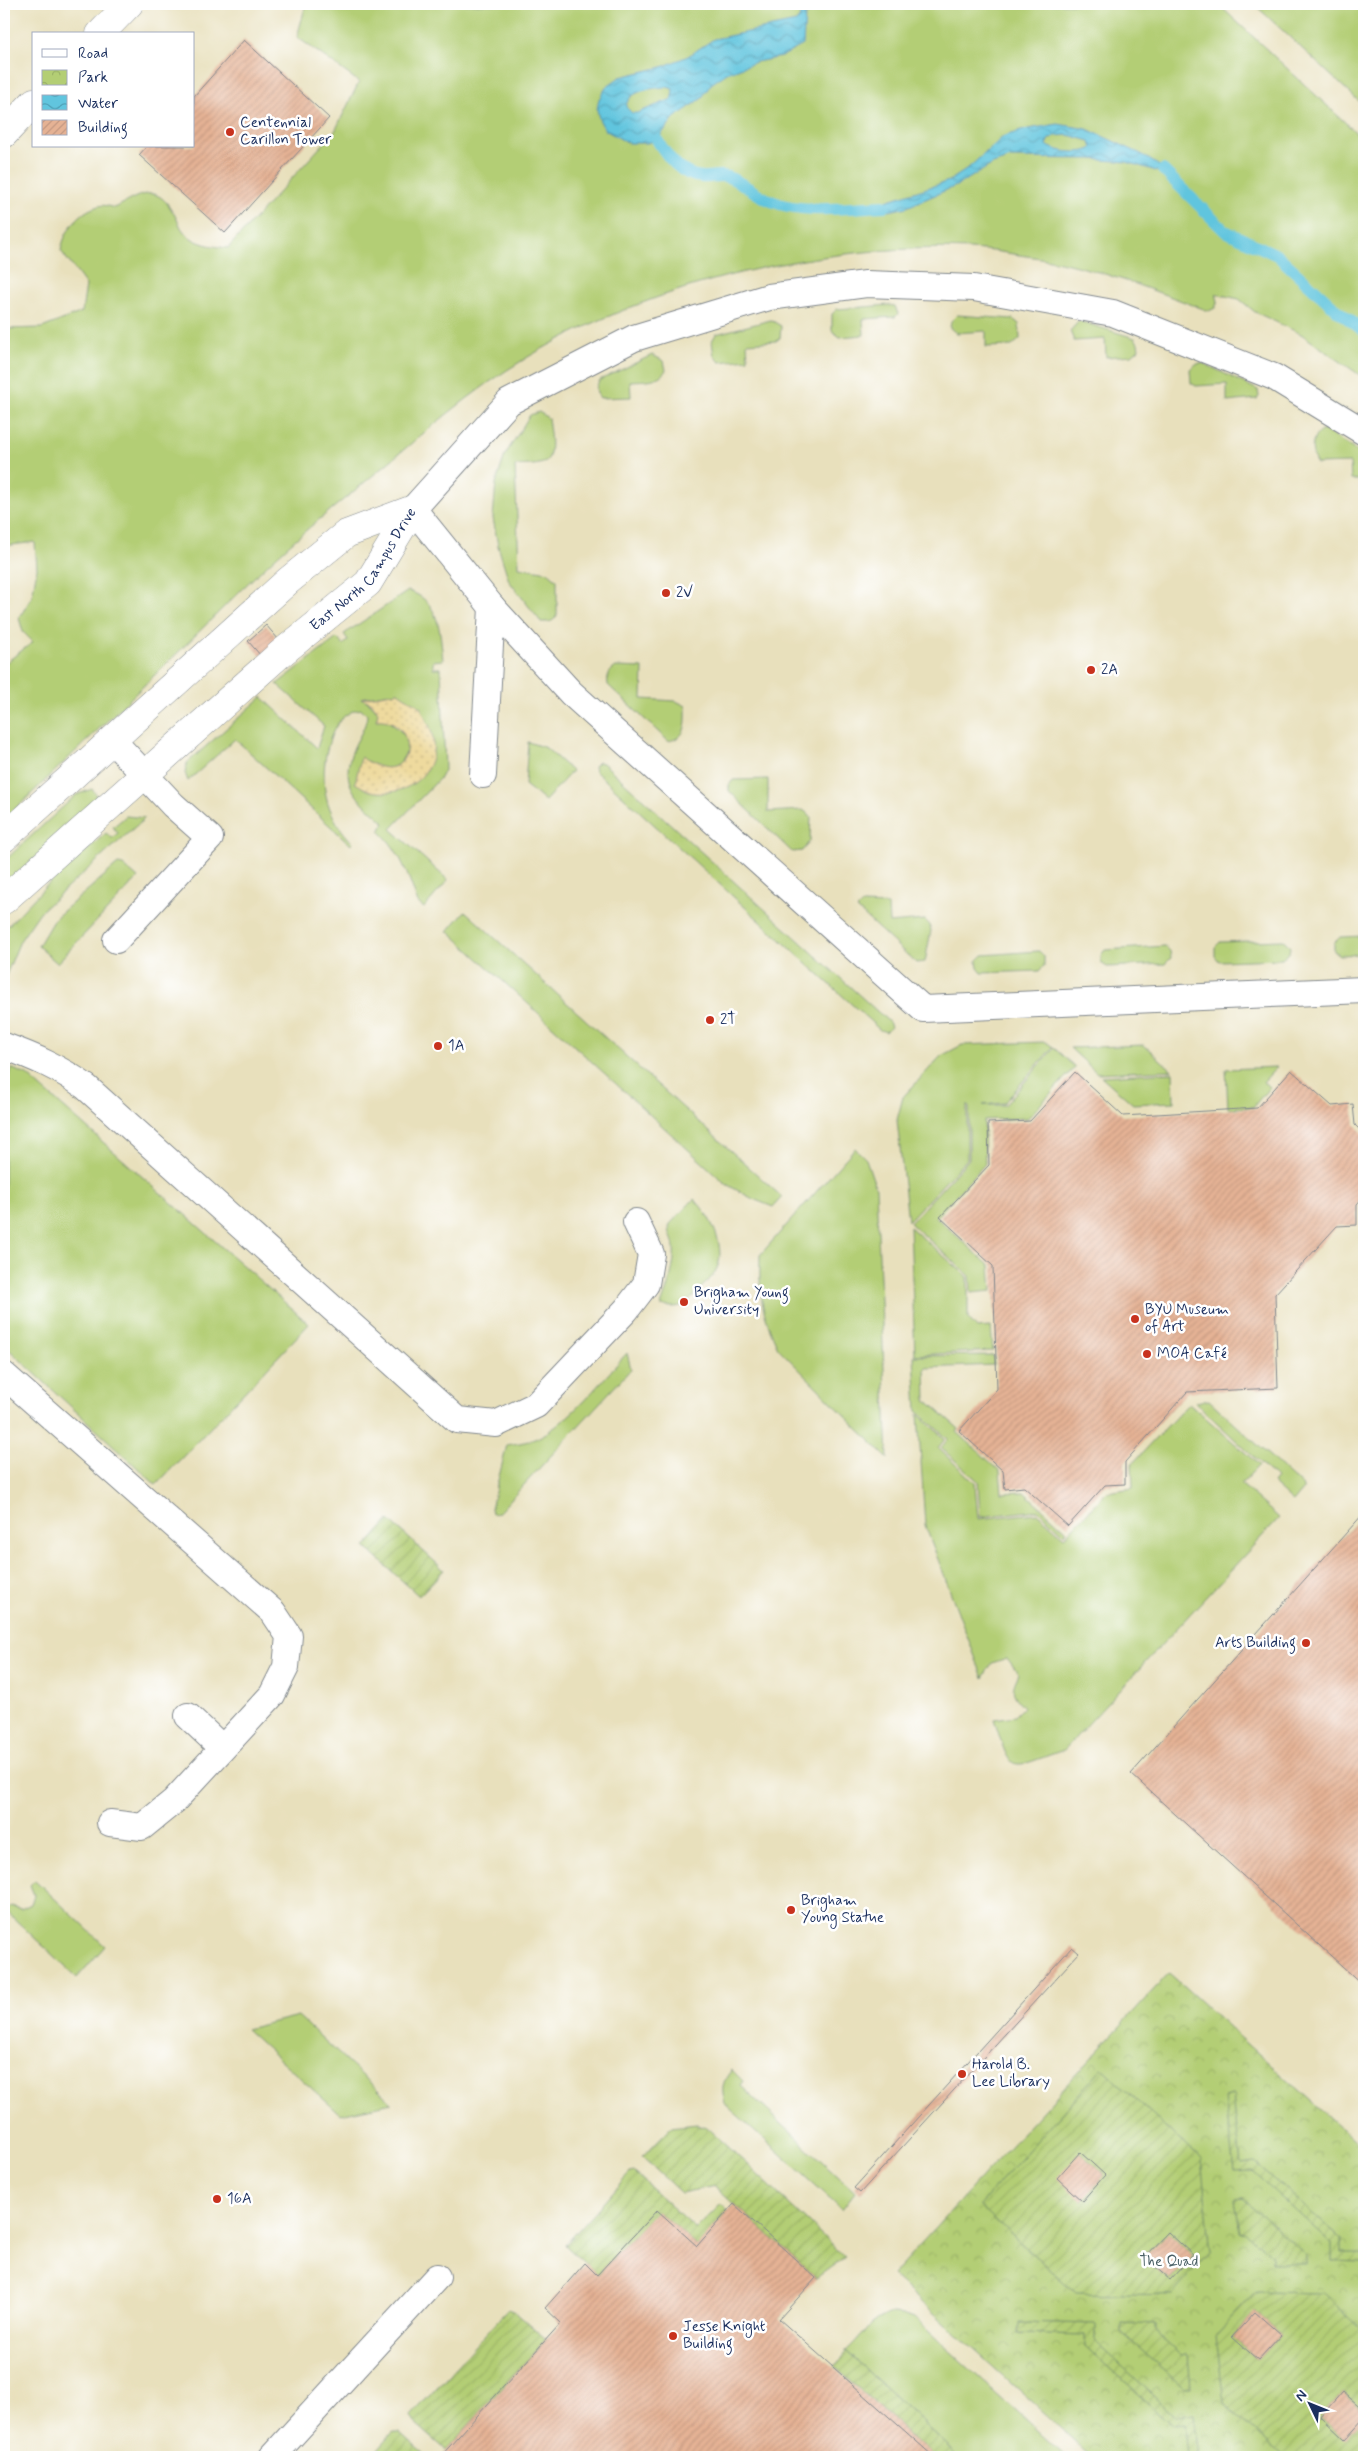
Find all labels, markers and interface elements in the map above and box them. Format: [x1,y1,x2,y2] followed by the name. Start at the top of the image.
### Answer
[32,32,195,148] legend
[78,44,108,64] text: Road
[78,68,108,88] text: Park
[78,94,118,114] text: Water
[240,113,332,150] place label: Centennial Carillon Tower
[78,118,128,139] text: Building
[224,126,236,138] marker: Centennial Carillon Tower
[306,504,421,636] street label: East North Campus Drive
[676,583,693,603] place label: 2V
[660,587,672,599] marker: 2V
[1101,660,1118,680] place label: 2A
[1085,664,1097,676] marker: 2A
[720,1010,736,1030] place label: 2T
[704,1014,716,1026] marker: 2T
[448,1036,465,1056] place label: 1A
[432,1040,444,1052] marker: 1A
[694,1283,789,1320] place label: Brigham Young University
[678,1296,690,1308] marker: Brigham Young University
[1145,1300,1229,1337] place label: BYU Museum of Art
[1129,1313,1141,1325] marker: BYU Museum of Art
[1157,1344,1227,1364] place label: MOA Café
[1141,1348,1153,1360] marker: MOA Café
[1215,1633,1296,1654] place label: Arts Building
[1300,1637,1312,1649] marker: Arts Building
[801,1891,884,1929] place label: Brigham Young Statue
[785,1904,797,1916] marker: Brigham Young Statue
[972,2055,1050,2092] place label: Harold B. Lee Library
[956,2068,968,2080] marker: Harold B. Lee Library
[227,2189,252,2209] place label: 16A
[211,2193,223,2205] marker: 16A
[1140,2252,1199,2272] park label: The Quad
[683,2317,766,2355] place label: Jesse Knight Building
[667,2330,679,2342] marker: Jesse Knight Building
[1286,2378,1336,2428] north arrow
[1291,2386,1311,2405] text: N

